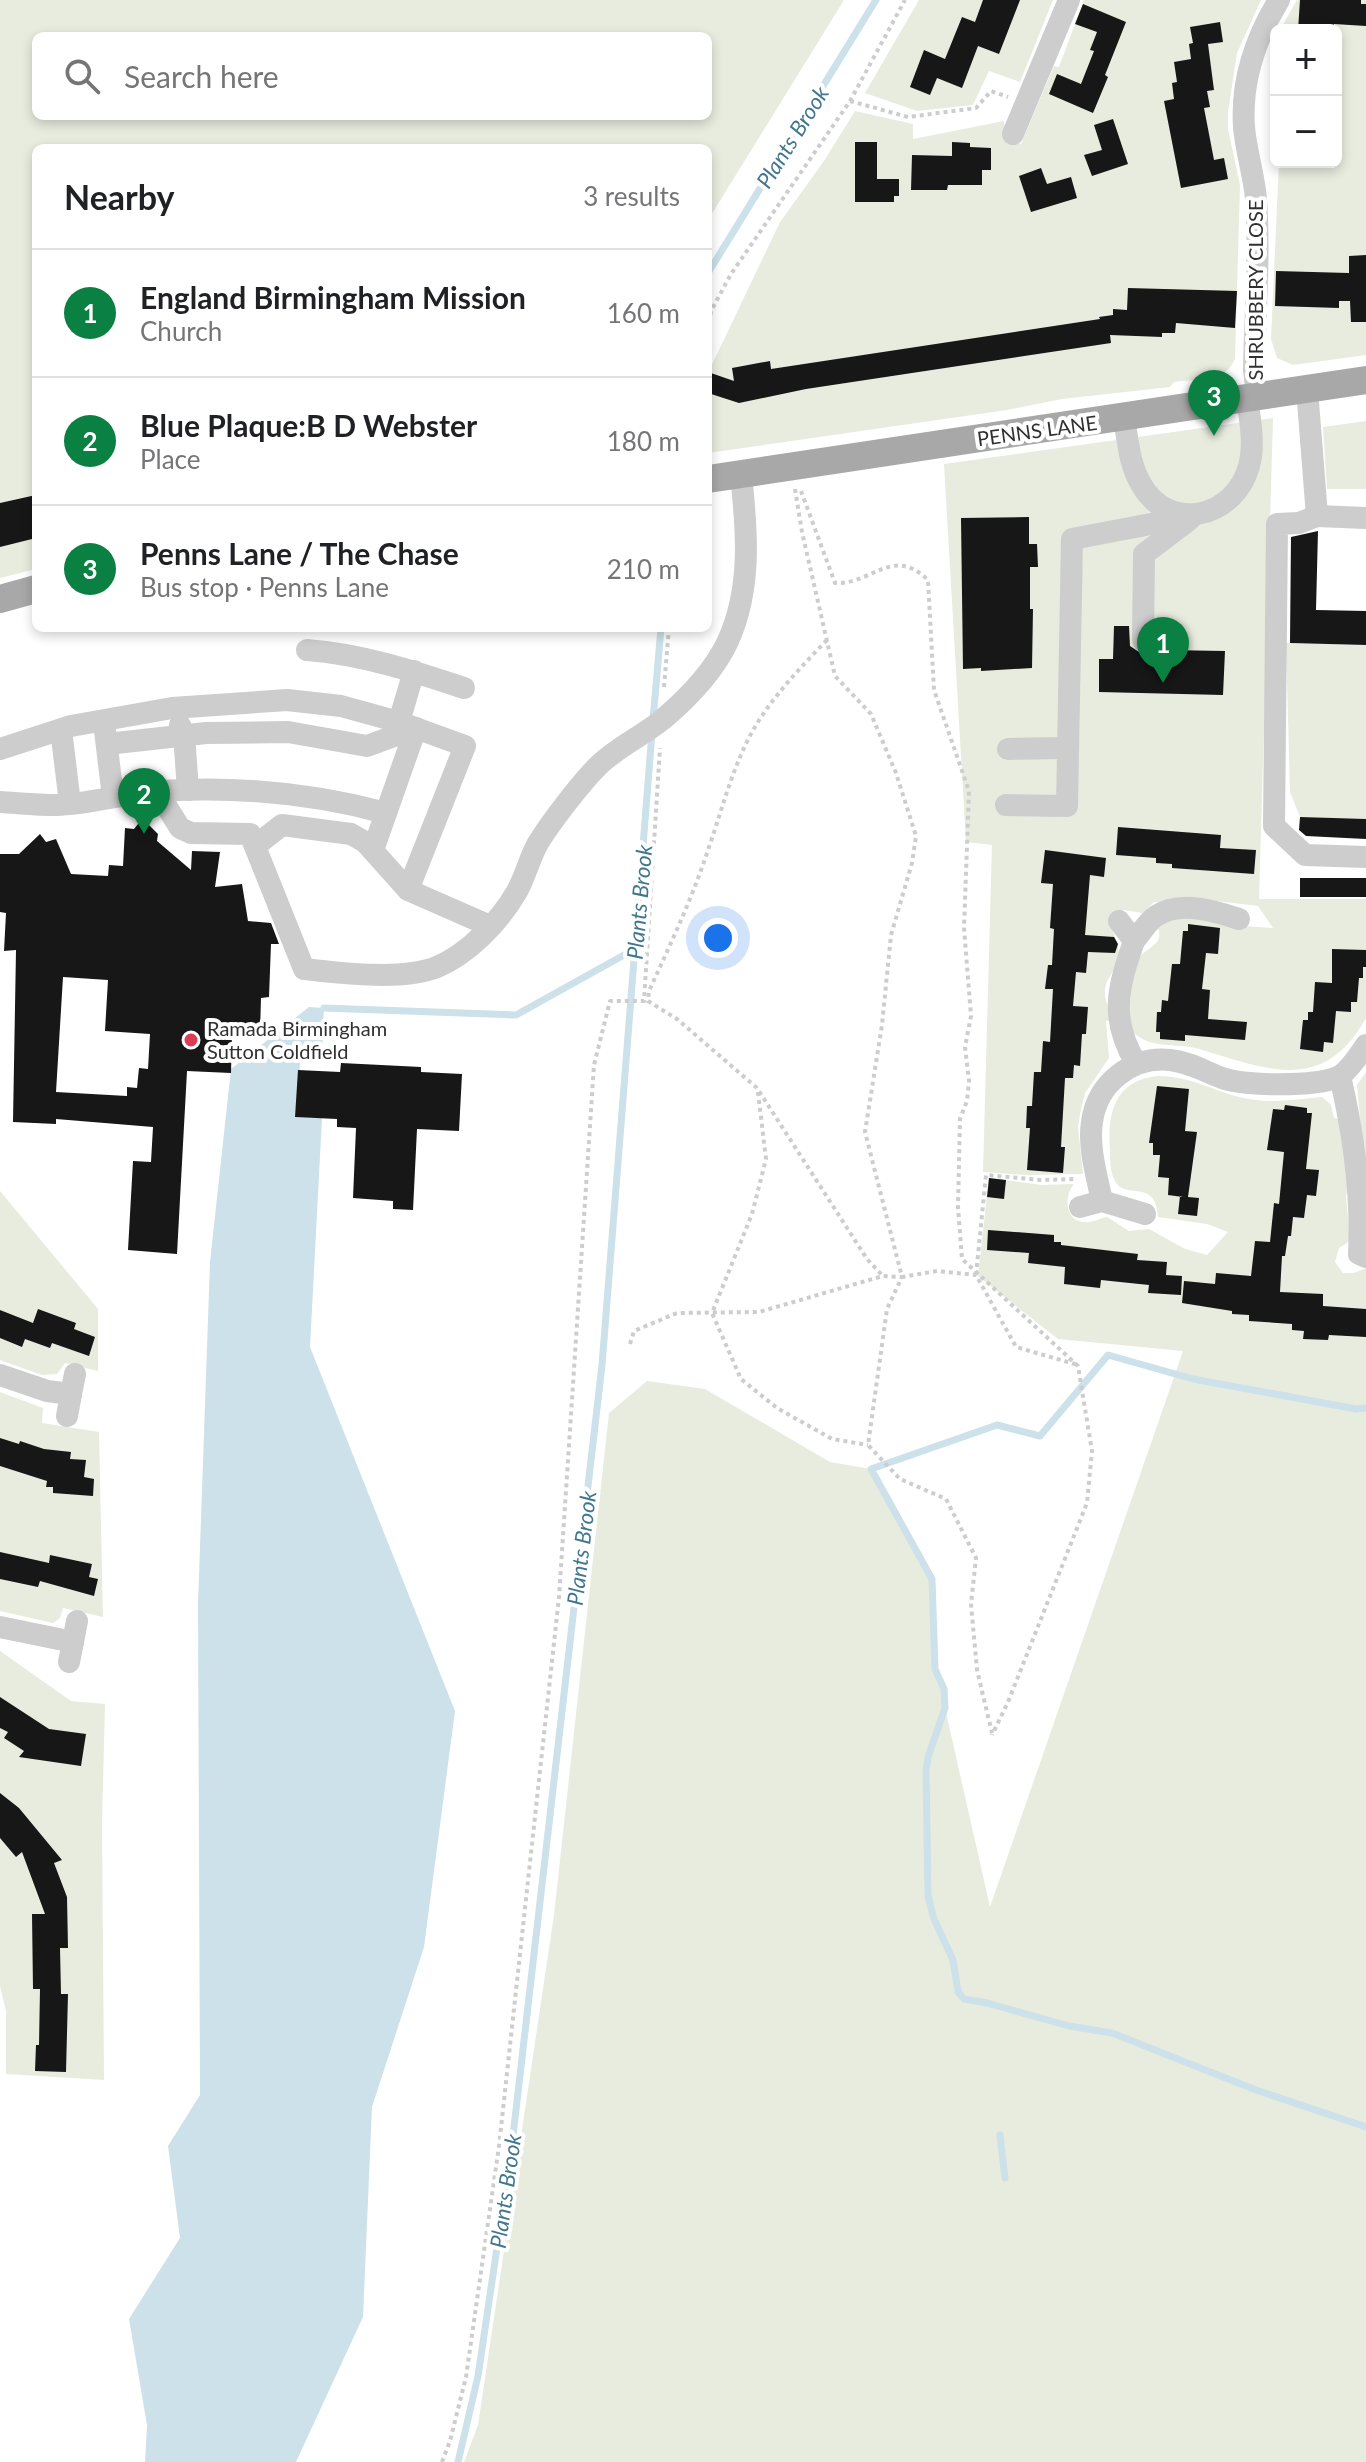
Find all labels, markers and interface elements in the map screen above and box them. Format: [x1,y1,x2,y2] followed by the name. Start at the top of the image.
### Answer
[1270,24,1342,168] map controls
[1270,24,1342,96] button: +
[32,32,712,120] search box
[60,54,104,98] icon: search
[124,58,279,94] text: Search here
[750,81,834,193] water label: Plants Brook
[1270,96,1342,168] button: −
[64,176,175,217] text: Nearby
[583,180,680,212] text: 3 results
[1243,200,1267,380] street label: SHRUBBERY CLOSE
[140,279,526,315] text: England Birmingham Mission
[82,297,98,329] text: 1
[607,297,680,329] text: 160 m
[140,315,222,347] text: Church
[1188,370,1240,436] pin: 3
[140,407,477,443] text: Blue Plaque:B D Webster
[976,410,1098,450] street label: PENNS LANE
[82,425,98,457] text: 2
[607,425,680,457] text: 180 m
[140,443,201,475] text: Place
[140,535,459,571] text: Penns Lane / The Chase
[82,553,98,585] text: 3
[607,553,680,585] text: 210 m
[140,571,389,603] text: Bus stop · Penns Lane
[1137,617,1189,683] pin: 1
[118,768,170,834] pin: 2
[621,843,658,961] water label: Plants Brook
[698,918,738,958] your location
[207,1016,387,1063] place label: Ramada Birmingham Sutton Coldfield
[182,1031,200,1049] marker: Ramada Birmingham Sutton Coldfield
[561,1489,601,1607] water label: Plants Brook
[484,2132,526,2250] water label: Plants Brook

